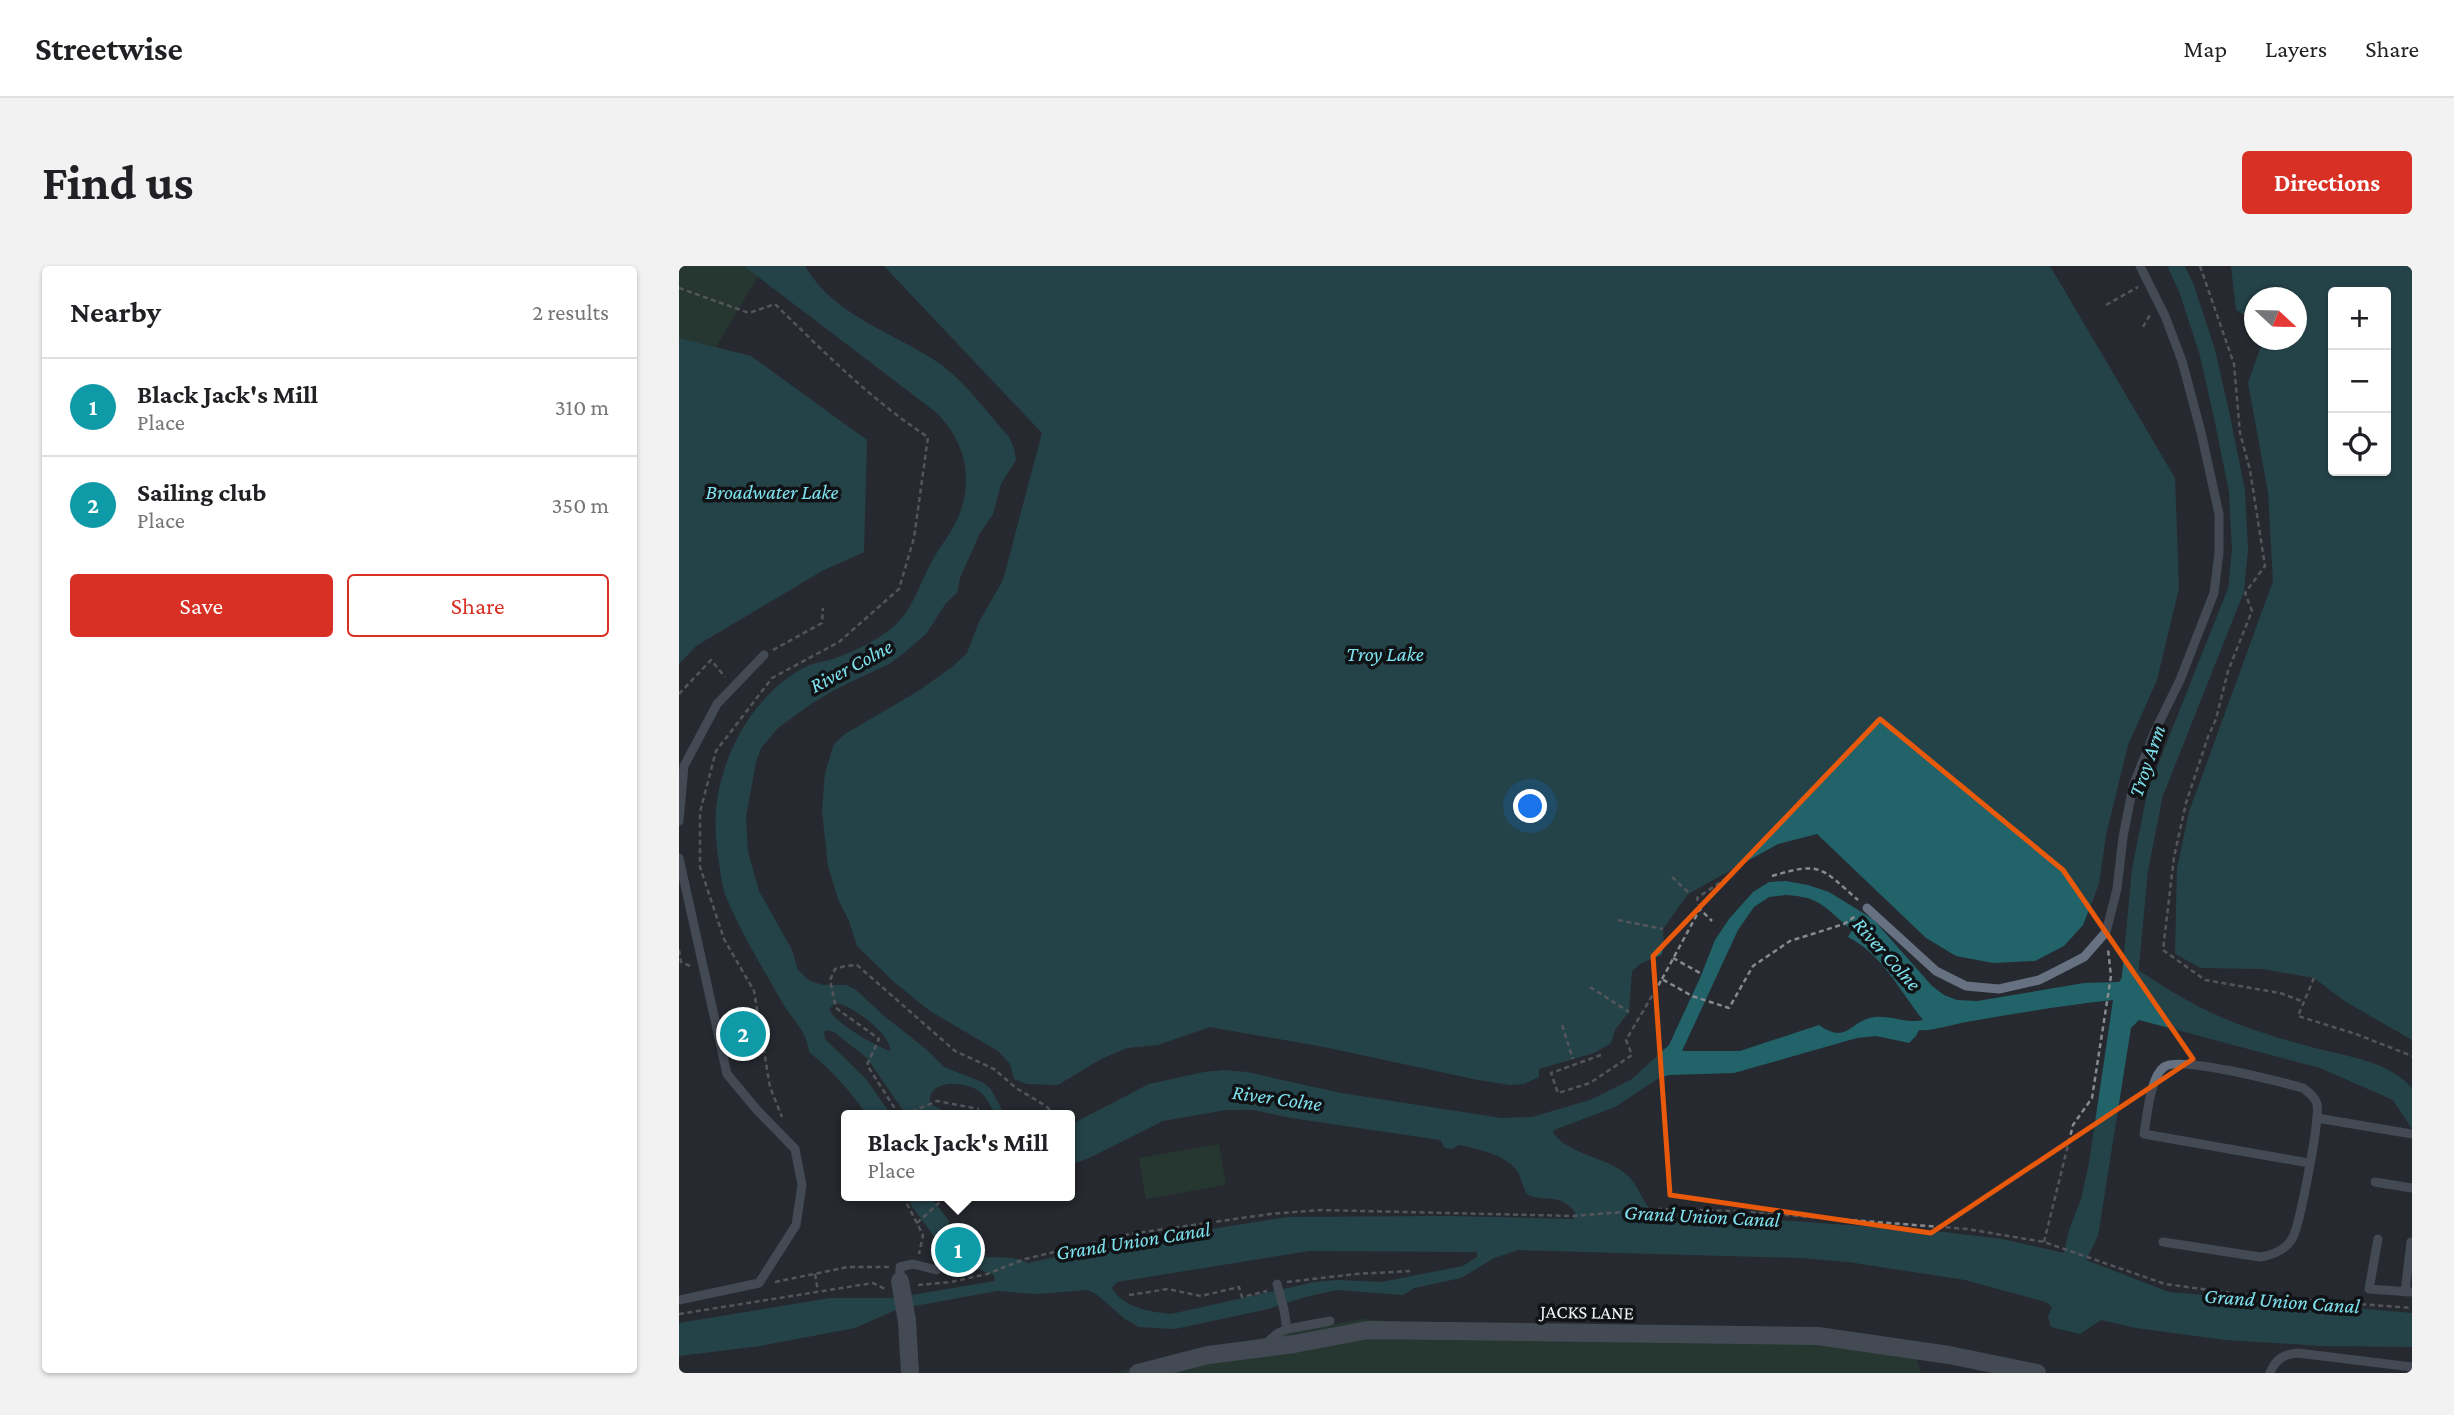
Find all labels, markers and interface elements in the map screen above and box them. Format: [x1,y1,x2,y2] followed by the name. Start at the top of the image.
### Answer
[35,30,183,67] text: Streetwise
[2183,35,2227,62] text: Map
[2265,35,2327,62] text: Layers
[2365,35,2419,62] text: Share
[2242,151,2412,214] button: Directions
[42,155,194,210] text: Find us
[2244,287,2307,350] north arrow
[2328,287,2391,476] map controls
[2328,287,2391,350] button: +
[70,295,161,328] text: Nearby
[532,299,609,325] text: 2 results
[2328,350,2391,413] button: −
[137,380,318,409] text: Black Jack's Mill
[89,394,97,420] text: 1
[555,394,609,420] text: 310 m
[137,409,185,435] text: Place
[2328,413,2391,476] button: locate
[137,478,266,507] text: Sailing club
[705,480,839,504] water label: Broadwater Lake
[87,492,99,518] text: 2
[551,492,609,518] text: 350 m
[137,507,185,533] text: Place
[70,574,333,637] button: Save
[347,574,609,637] button: Share
[806,634,896,698] water label: River Colne
[1346,642,1424,666] water label: Troy Lake
[2124,722,2170,800] water label: Troy Arm
[1513,789,1547,823] your location
[1848,913,1926,996] water label: River Colne
[720,1008,766,1060] pin: 2
[1231,1080,1323,1116] water label: River Colne
[841,1110,1075,1201] popup
[867,1128,1049,1157] text: Black Jack's Mill
[867,1157,915,1183] text: Place
[1624,1200,1781,1232] water label: Grand Union Canal
[1054,1217,1213,1265] water label: Grand Union Canal
[935,1224,981,1276] pin: 1
[2203,1284,2361,1318] water label: Grand Union Canal
[1538,1301,1634,1323] street label: JACKS LANE

